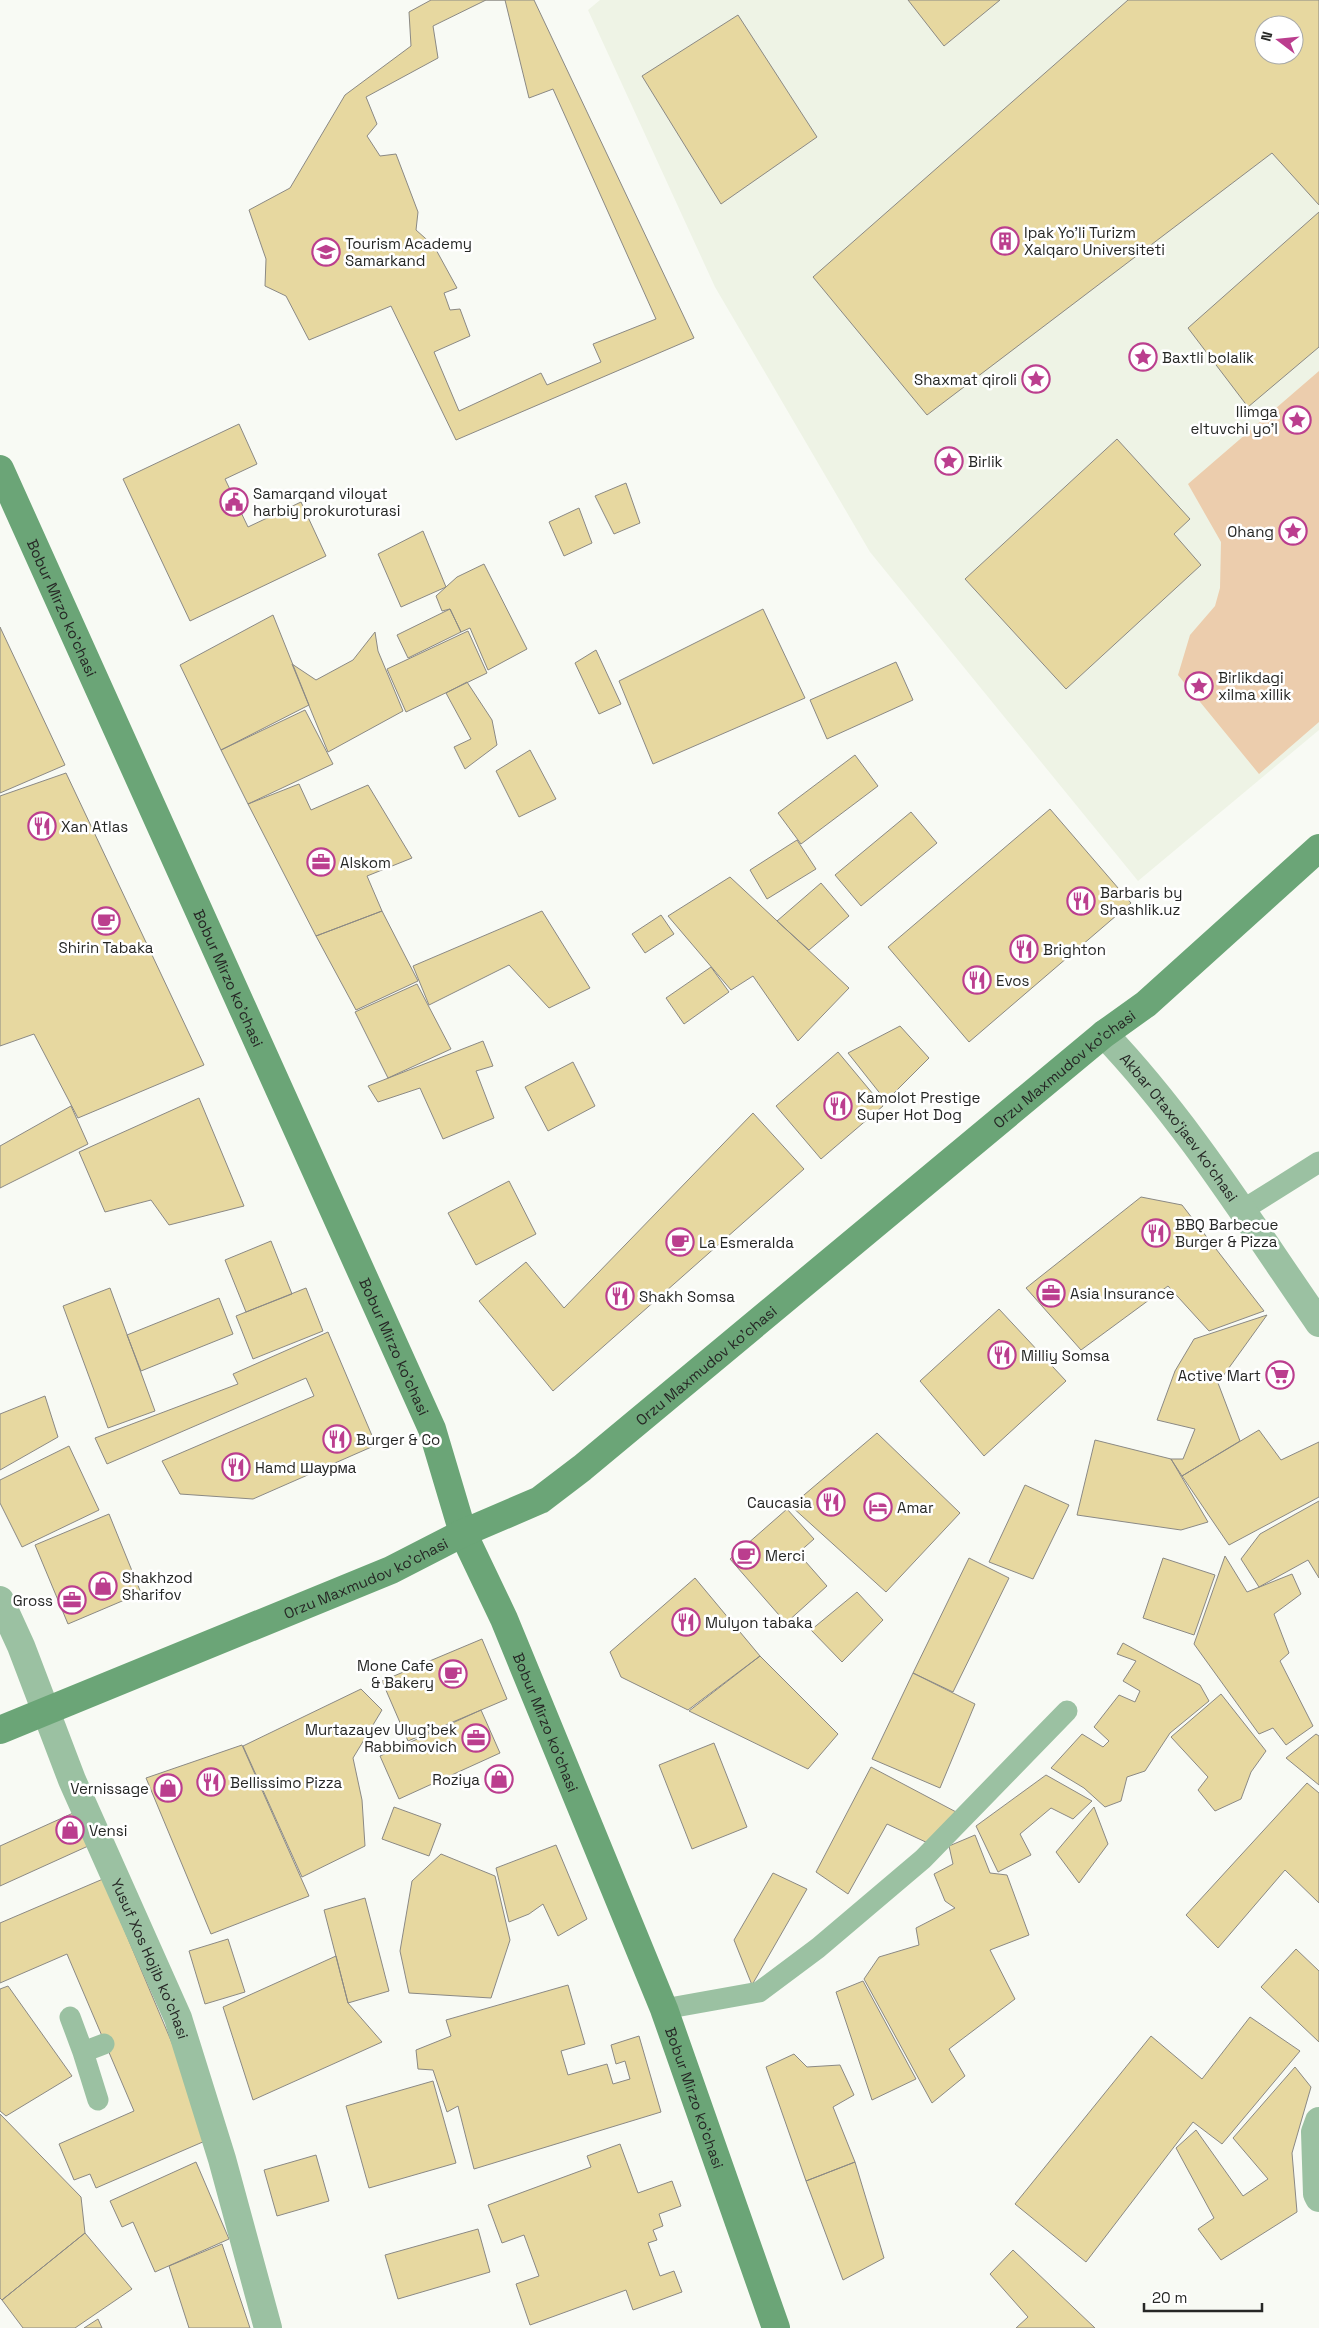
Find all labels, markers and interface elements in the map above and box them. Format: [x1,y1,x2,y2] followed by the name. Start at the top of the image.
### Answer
[1254,15,1304,65] north arrow
[1257,29,1276,43] text: N
[1024,223,1165,259] place label: Ipak Yo'li Turizm Xalqaro Universiteti
[990,226,1020,256] building icon: Ipak Yo'li Turizm Xalqaro Universiteti
[345,234,472,270] place label: Tourism Academy Samarkand
[311,237,341,267] school or university icon: Tourism Academy Samarkand
[1128,342,1158,372] place icon: Baxtli bolalik
[1162,348,1254,367] place label: Baxtli bolalik
[1021,364,1051,394] place icon: Shaxmat qiroli
[914,370,1017,389] place label: Shaxmat qiroli
[1190,402,1278,438] place label: Ilimga eltuvchi yo'l
[1282,405,1312,435] place icon: Ilimga eltuvchi yo'l
[934,446,964,476] place icon: Birlik
[968,452,1003,471] place label: Birlik
[253,484,400,520] place label: Samarqand viloyat harbiy prokuroturasi
[219,487,249,517] public building icon: Samarqand viloyat harbiy prokuroturasi
[1278,516,1308,546] place icon: Ohang
[1227,522,1274,541] place label: Ohang
[23,536,102,679] street label: Bobur Mirzo ko'chasi
[1218,668,1291,704] place label: Birlikdagi xilma xillik
[1184,671,1214,701] place icon: Birlikdagi xilma xillik
[27,811,57,841] restaurant icon: Xan Atlas
[61,817,128,836] place label: Xan Atlas
[306,847,336,877] office icon: Alskom
[340,853,391,872] place label: Alskom
[1100,883,1182,919] place label: Barbaris by Shashlik.uz
[1066,886,1096,916] restaurant icon: Barbaris by Shashlik.uz
[91,906,121,936] cafe icon: Shirin Tabaka
[190,906,268,1050] street label: Bobur Mirzo ko'chasi
[1009,934,1039,964] restaurant icon: Brighton
[58,938,154,957] place label: Shirin Tabaka
[1043,940,1106,959] place label: Brighton
[962,965,992,995] restaurant icon: Evos
[996,971,1029,990] place label: Evos
[989,1005,1139,1132] street label: Orzu Maxmudov ko'chasi
[1116,1049,1243,1205] street label: Akbar Otaxo‘jaev ko‘chasi
[857,1088,981,1124] place label: Kamolot Prestige Super Hot Dog
[823,1091,853,1121] restaurant icon: Kamolot Prestige Super Hot Dog
[1175,1215,1279,1251] place label: BBQ Barbecue Burger & Pizza
[1141,1218,1171,1248] restaurant icon: BBQ Barbecue Burger & Pizza
[665,1227,695,1257] cafe icon: La Esmeralda
[699,1233,794,1252] place label: La Esmeralda
[356,1275,434,1418] street label: Bobur Mirzo ko'chasi
[1036,1278,1066,1308] office icon: Asia Insurance
[605,1281,635,1311] restaurant icon: Shakh Somsa
[1070,1284,1175,1303] place label: Asia Insurance
[639,1287,735,1306] place label: Shakh Somsa
[631,1301,780,1429] street label: Orzu Maxmudov ko'chasi
[987,1340,1017,1370] restaurant icon: Milliy Somsa
[1021,1346,1110,1365] place label: Milliy Somsa
[1265,1360,1295,1390] supermarket icon: Active Mart
[1178,1366,1261,1385] place label: Active Mart
[322,1424,352,1454] restaurant icon: Burger & Co
[356,1430,440,1449] place label: Burger & Co
[221,1452,251,1482] restaurant icon: Hamd Шаурма
[255,1458,357,1477] place label: Hamd Шаурма
[816,1487,846,1517] restaurant icon: Caucasia
[863,1492,893,1522] hotel icon: Amar
[747,1493,812,1512] place label: Caucasia
[897,1498,934,1517] place label: Amar
[281,1533,451,1622] street label: Orzu Maxmudov ko'chasi
[731,1540,761,1570] cafe icon: Merci
[765,1546,805,1565] place label: Merci
[122,1568,193,1604] place label: Shakhzod Sharifov
[88,1571,118,1601] shop icon: Shakhzod Sharifov
[57,1585,87,1615] office icon: Gross
[13,1591,53,1610] place label: Gross
[671,1607,701,1637] restaurant icon: Mulyon tabaka
[705,1613,813,1632] place label: Mulyon tabaka
[509,1650,583,1795] street label: Bobur Mirzo ko'chasi
[357,1656,434,1692] place label: Mone Cafe & Bakery
[438,1659,468,1689] cafe icon: Mone Cafe & Bakery
[305,1720,457,1756] place label: Murtazayev Ulug'bek Rabbimovich
[461,1723,491,1753] office icon: Murtazayev Ulug'bek Rabbimovich
[484,1764,514,1794] shop icon: Roziya
[196,1767,226,1797] restaurant icon: Bellissimo Pizza
[432,1770,480,1789] place label: Roziya
[153,1773,183,1803] shop icon: Vernissage
[230,1773,343,1792] place label: Bellissimo Pizza
[70,1779,149,1798] place label: Vernissage
[55,1815,85,1845] shop icon: Vensi
[89,1821,127,1840] place label: Vensi
[107,1875,193,2041] street label: Yusuf Xos Hojib ko'chasi
[662,2024,729,2171] street label: Bobur Mirzo ko'chasi
[1144,2280,1262,2312] scale bar
[1152,2288,1187,2307] text: 20 m

